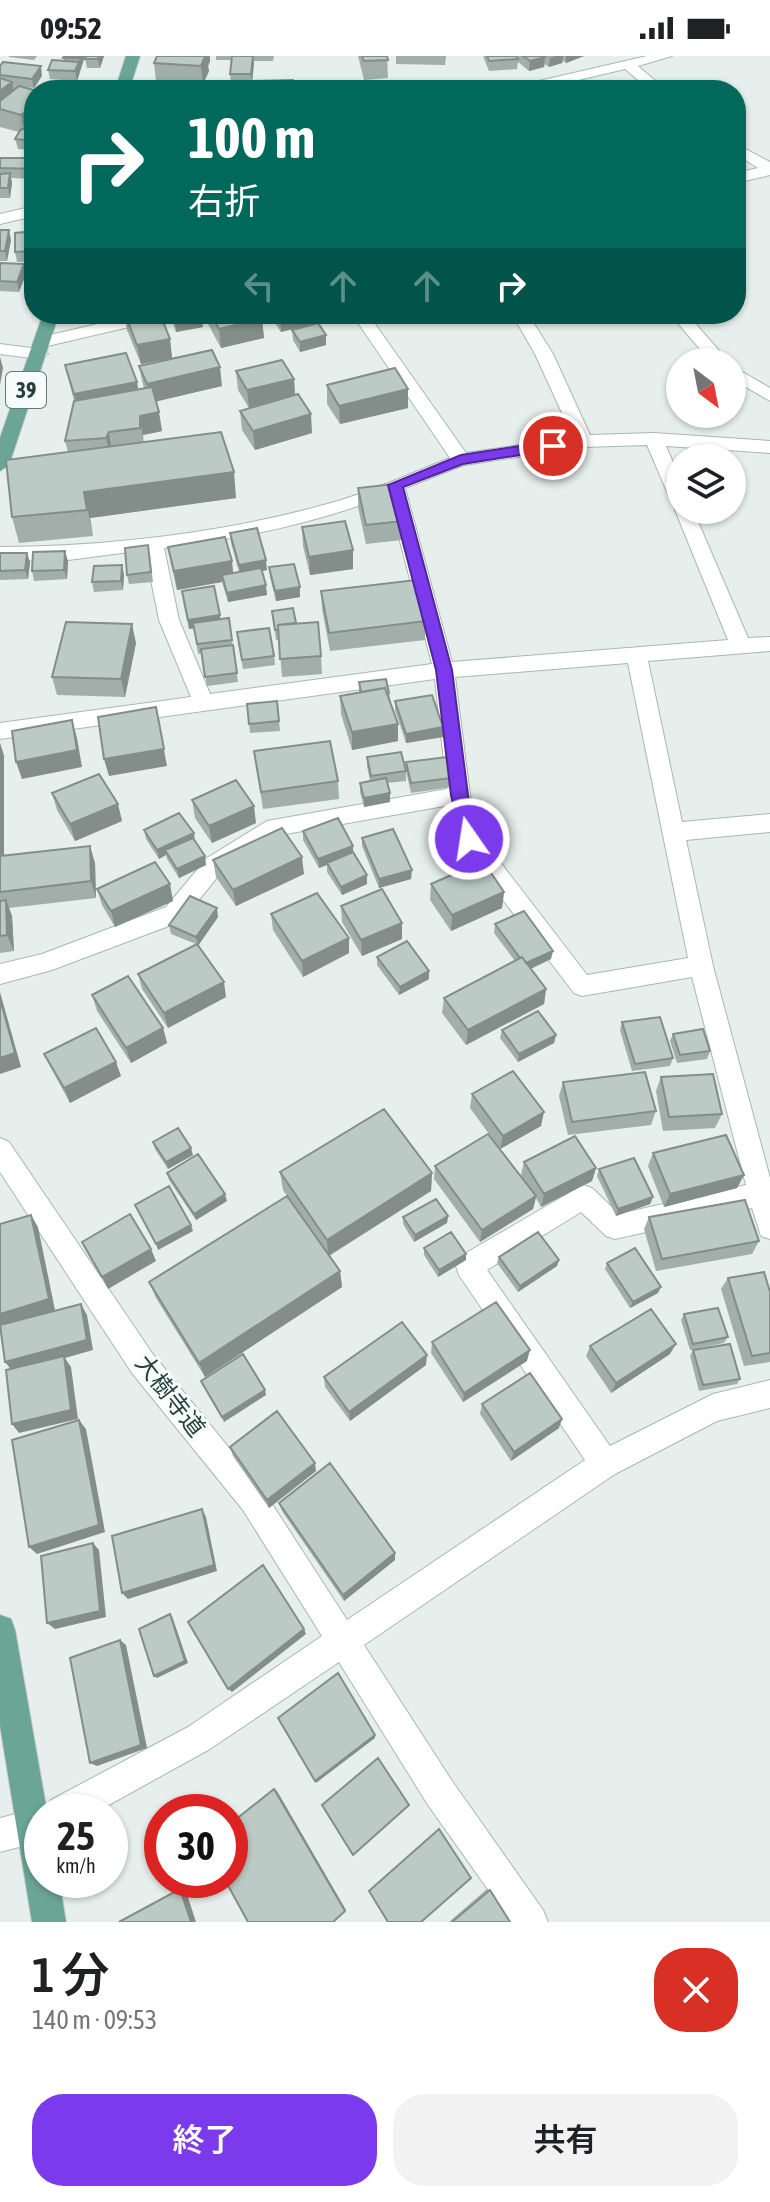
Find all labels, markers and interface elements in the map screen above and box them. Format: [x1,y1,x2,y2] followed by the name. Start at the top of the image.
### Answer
[40,11,102,45] text: 09:52
[188,106,315,170] text: 100 m
[56,112,160,216] icon: right
[188,180,260,222] text: 右折
[237,264,281,308] icon: left
[321,264,365,308] icon: ahead
[405,264,449,308] icon: ahead
[489,264,533,308] icon: right
[666,348,746,428] north arrow
[666,348,746,524] map controls
[6,372,46,408] road number: 39
[519,412,587,480] pin
[531,424,575,468] icon: arrive
[666,444,746,524] button: layers
[427,797,511,881] position arrow
[130,1350,211,1442] street label: 大樹寺道
[144,1794,248,1898] speed limit sign: 30
[57,1813,95,1858] text: 25
[56,1854,96,1877] text: km/h
[32,1947,109,2002] text: 1 分
[654,1948,738,2032] button: close
[32,2005,157,2035] text: 140 m · 09:53
[32,2094,377,2186] button: 終了
[393,2094,738,2186] button: 共有

